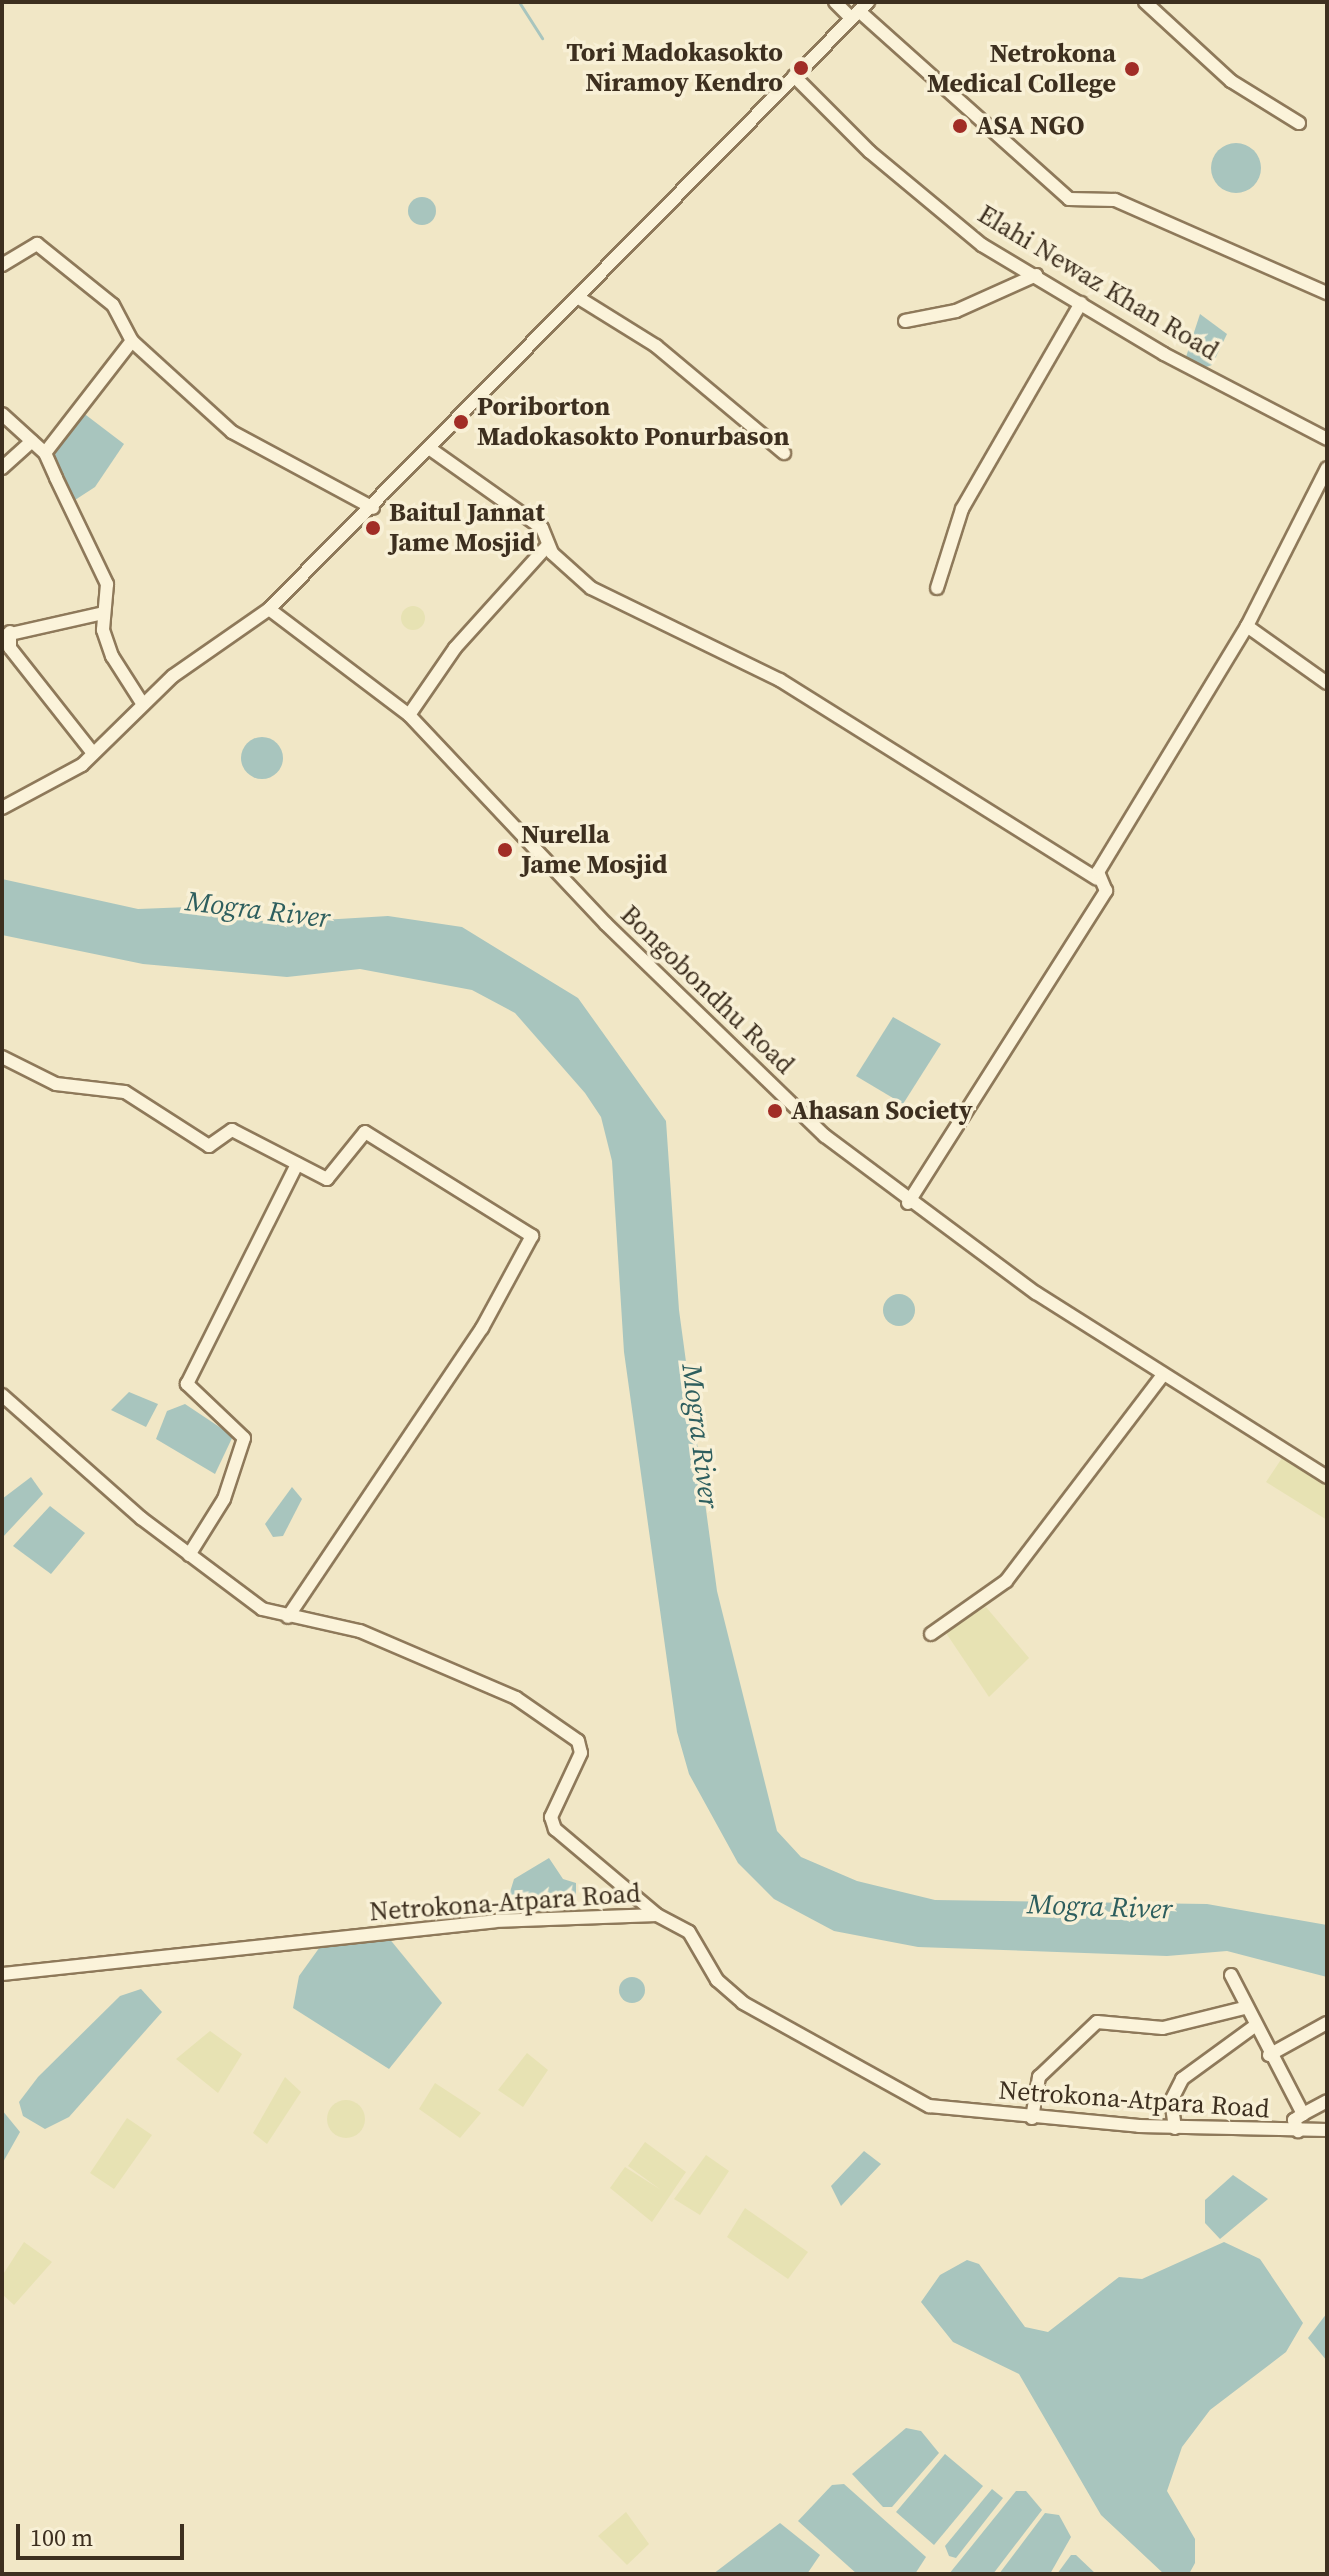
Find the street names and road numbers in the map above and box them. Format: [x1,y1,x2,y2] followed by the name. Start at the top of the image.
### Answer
[972,199,1224,367] street label: Elahi Newaz Khan Road
[614,899,800,1081] street label: Bongobondhu Road
[368,1878,642,1928] street label: Netrokona-Atpara Road
[997,2075,1271,2125] street label: Netrokona-Atpara Road

